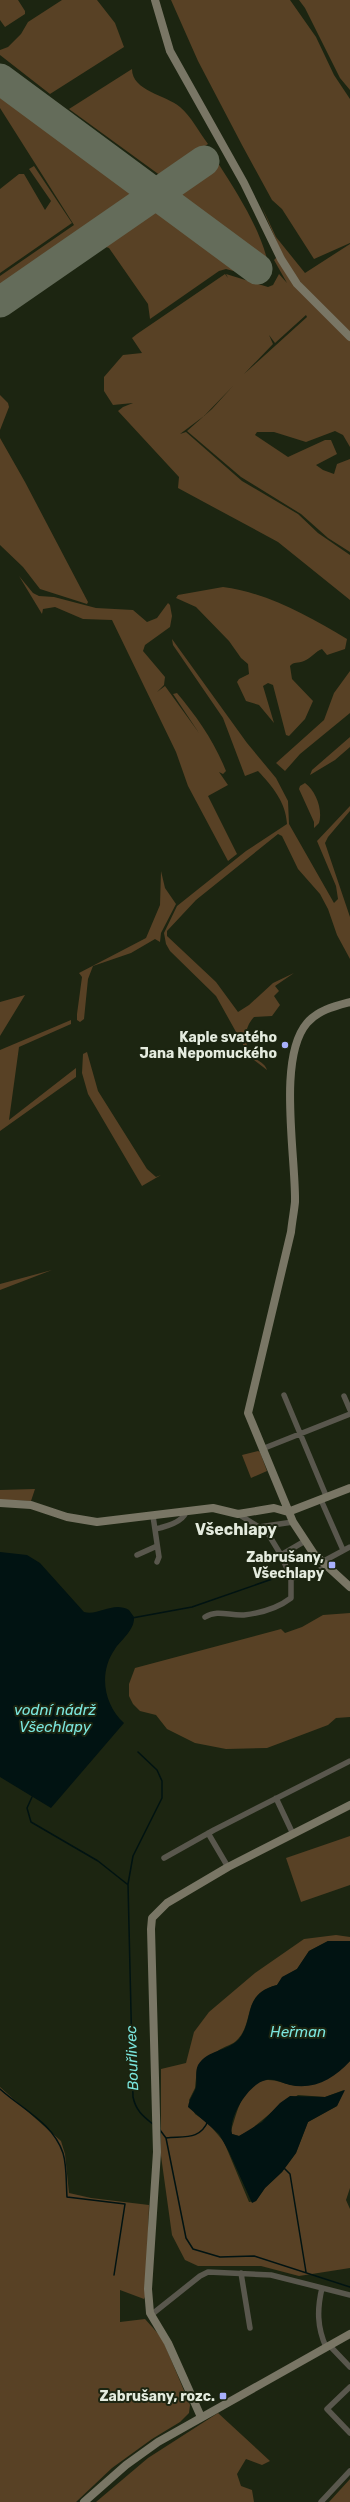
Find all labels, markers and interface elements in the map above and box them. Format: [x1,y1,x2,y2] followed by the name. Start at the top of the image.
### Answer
[139,1029,277,1062] place label: Kaple svatého Jana Nepomuckého
[280,1040,290,1050] marker: Kaple svatého Jana Nepomuckého
[195,1520,277,1539] district label: Všechlapy
[246,1549,325,1582] place label: Zabrušany, Všechlapy
[327,1560,337,1570] marker: Zabrušany, Všechlapy
[14,1701,96,1736] water label: vodní nádrž Všechlapy
[270,2023,326,2041] water label: Heřman
[122,2025,142,2091] water label: Bouřlivec
[100,2388,215,2405] place label: Zabrušany, rozc.
[218,2391,228,2401] marker: Zabrušany, rozc.

